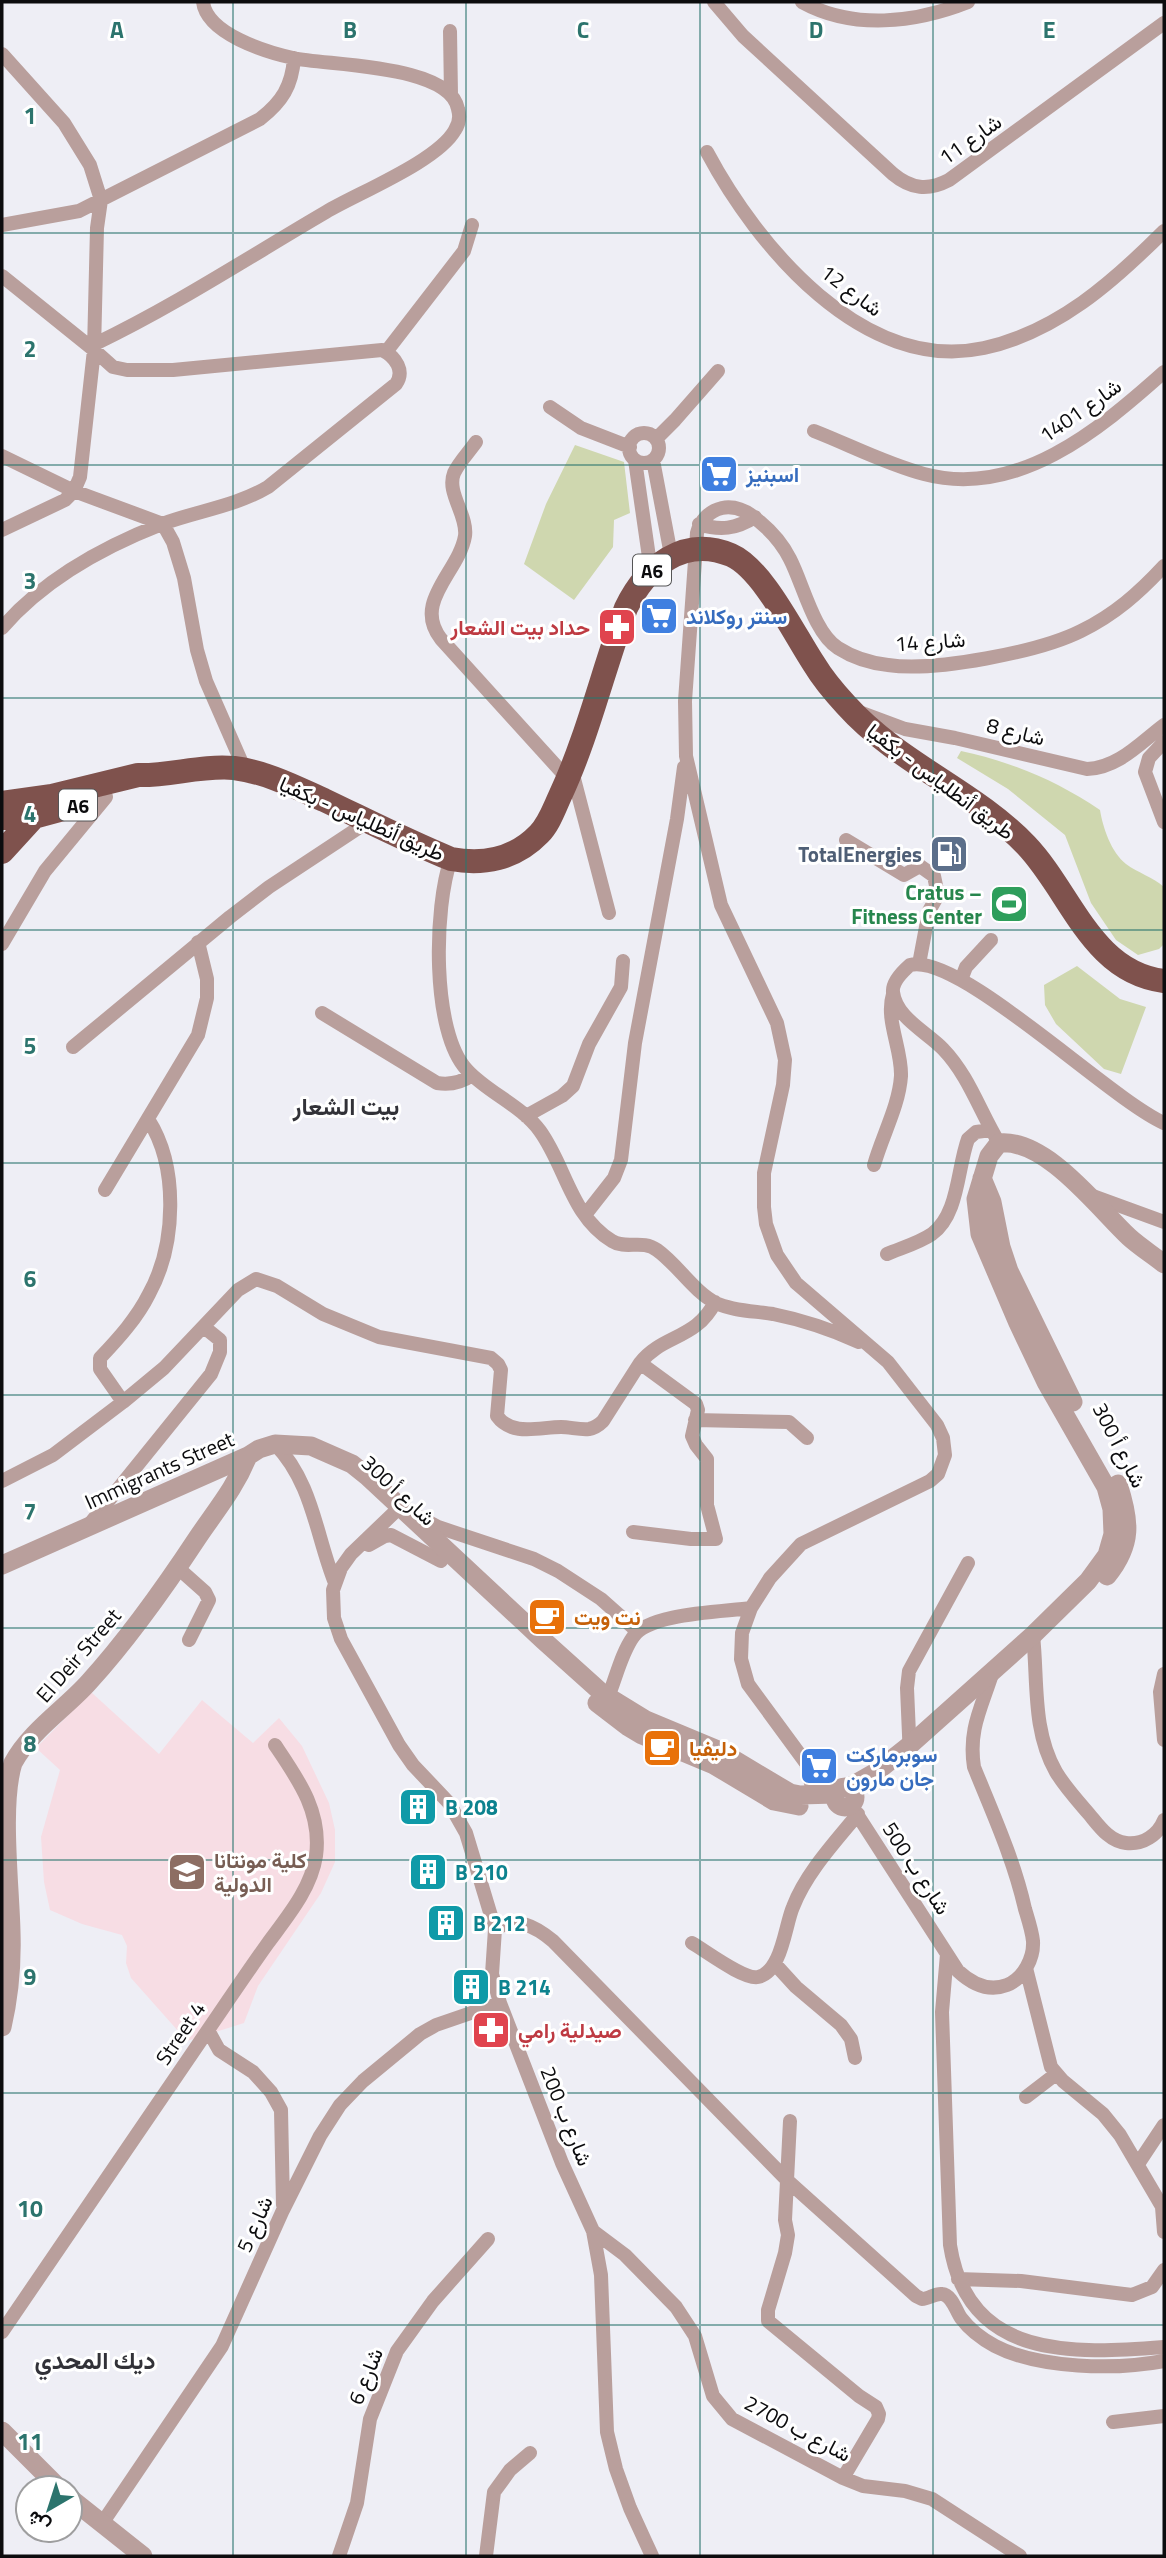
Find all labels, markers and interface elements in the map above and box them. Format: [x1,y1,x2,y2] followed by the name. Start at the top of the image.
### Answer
[110,12,124,47] text: A
[343,12,357,47] text: B
[577,12,589,47] text: C
[809,12,823,47] text: D
[1043,12,1055,47] text: E
[24,98,36,133] text: 1
[932,106,1008,172] street label: شارع 11
[814,256,890,324] street label: شارع 12
[24,331,36,366] text: 2
[1032,370,1128,450] street label: شارع 1401
[698,453,740,495] supermarket icon: اسبنيز
[745,458,799,490] place label: اسبنيز
[633,554,671,586] road number: A6
[24,563,36,598] text: 3
[638,595,680,637] supermarket icon: سنتر روكلاند
[686,600,787,632] place label: سنتر روكلاند
[596,606,638,648] pharmacy icon: حداد بيت الشعار
[450,611,590,643] place label: حداد بيت الشعار
[894,623,966,659] street label: شارع 14
[984,708,1048,754] street label: شارع 8
[860,715,1022,847] street label: طريق أنطلياس - بكفيا
[274,767,450,869] street label: طريق أنطلياس - بكفيا
[59,790,97,820] road number: A6
[24,796,36,831] text: 4
[928,833,970,875] fuel station icon: TotalEnergies
[798,838,922,870] place label: TotalEnergies
[851,876,982,932] place label: Cratus – Fitness Center
[988,883,1030,925] sports icon: Cratus – Fitness Center
[24,1028,36,1063] text: 5
[292,1088,399,1124] district label: بيت الشعار
[24,1261,37,1296] text: 6
[1085,1397,1155,1493] street label: شارع أ 300
[79,1422,239,1517] street label: Immigrants Street
[355,1447,443,1533] street label: شارع أ 300
[24,1494,36,1529] text: 7
[526,1596,568,1638] cafe icon: نت ويت
[28,1600,128,1709] street label: El Deir Street
[574,1601,641,1633] place label: نت ويت
[24,1726,37,1761] text: 8
[641,1727,683,1769] cafe icon: دليفيا
[689,1732,737,1764] place label: دليفيا
[846,1738,937,1794] place label: سوبرماركت جان مارون
[798,1745,840,1787] supermarket icon: سوبرماركت جان مارون
[397,1786,439,1828] building icon: B 208
[445,1791,498,1823] place label: B 208
[875,1815,959,1921] street label: شارع ب 500
[214,1844,306,1900] place label: كلية مونتانا الدولية
[166,1851,208,1893] school or university icon: كلية مونتانا الدولية
[407,1851,449,1893] building icon: B 210
[455,1856,508,1888] place label: B 210
[425,1902,467,1944] building icon: B 212
[473,1907,526,1939] place label: B 212
[24,1959,37,1994] text: 9
[450,1966,492,2008] building icon: B 214
[498,1971,551,2003] place label: B 214
[147,1995,213,2071] street label: Street 4
[470,2009,512,2051] pharmacy icon: صيدلية رامي
[518,2014,622,2048] place label: صيدلية رامي
[532,2061,602,2171] street label: شارع ب 200
[17,2191,43,2226] text: 10
[227,2191,281,2257] street label: شارع 5
[35,2342,155,2381] district label: ديك المحدي
[339,2343,391,2409] street label: شارع 6
[739,2386,857,2470] street label: شارع ب 2700
[17,2424,43,2459] text: 11
[14,2474,84,2544] north arrow
[20,2504,56,2541] text: ش

